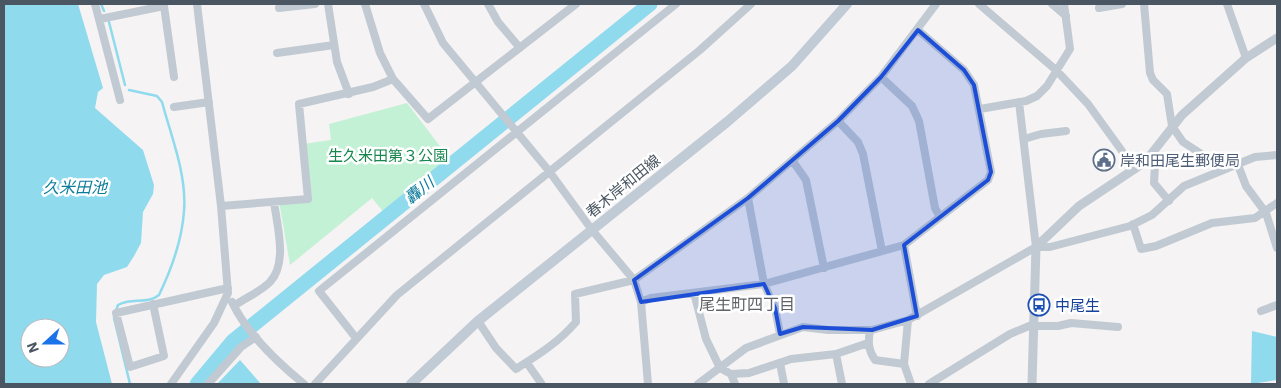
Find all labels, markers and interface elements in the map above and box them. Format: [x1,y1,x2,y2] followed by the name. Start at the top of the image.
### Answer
[328,146,448,165] park label: 生久米田第３公園
[1092,148,1116,172] public building icon: 岸和田尾生郵便局
[582,150,664,222] street label: 春木岸和田線
[1120,151,1240,170] place label: 岸和田尾生郵便局
[400,171,439,208] water label: 轟川
[43,177,109,197] water label: 久米田池
[1027,293,1051,317] bus stop icon: 中尾生
[699,294,795,314] district label: 尾生町四丁目
[1055,296,1100,315] place label: 中尾生
[20,318,70,368] north arrow
[23,340,43,356] text: N

